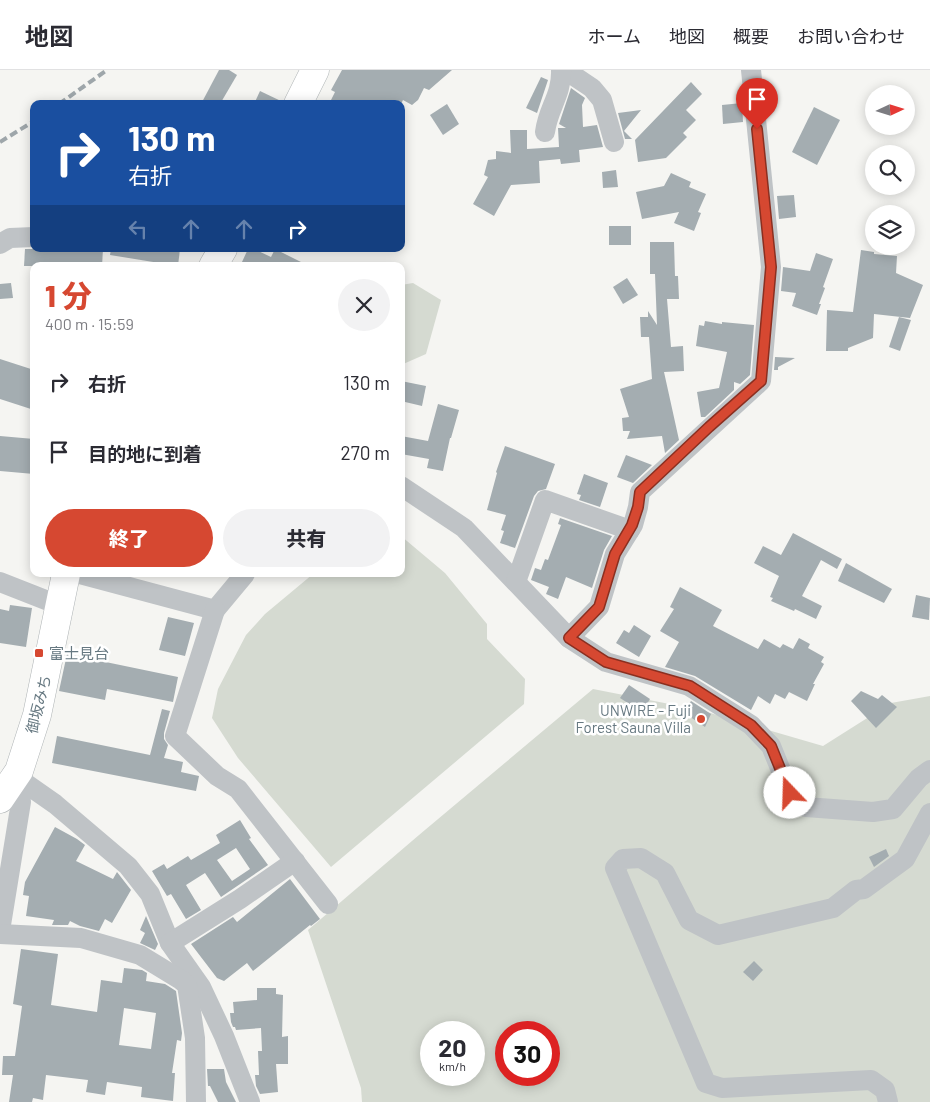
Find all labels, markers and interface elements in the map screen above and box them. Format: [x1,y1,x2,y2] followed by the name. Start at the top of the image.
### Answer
[25,21,73,50] text: 地図
[588,25,641,47] text: ホーム
[669,25,705,47] text: 地図
[733,25,769,47] text: 概要
[797,25,905,47] text: お問い合わせ
[736,78,778,129] pin
[743,85,771,113] icon: arrive
[865,85,915,135] north arrow
[865,85,915,255] map controls
[128,116,215,158] text: 130 m
[45,120,110,185] icon: right
[865,145,915,195] button: search
[128,162,172,188] text: 右折
[865,205,915,255] button: layers
[124,215,152,243] icon: left
[177,215,205,243] icon: ahead
[230,215,258,243] icon: ahead
[283,215,311,243] icon: right
[45,277,92,313] text: 1 分
[338,279,390,331] button: close
[45,314,134,333] text: 400 m · 15:59
[45,368,73,396] icon: right
[343,371,390,394] text: 130 m
[88,372,126,395] text: 右折
[45,438,73,466] icon: arrive
[341,441,390,464] text: 270 m
[88,442,202,465] text: 目的地に到着
[45,509,213,567] button: 終了
[223,509,390,567] button: 共有
[49,644,109,662] place label: 富士見台
[33,647,45,659] marker: 富士見台
[22,673,54,735] street label: 御坂みち
[576,701,691,736] place label: UNWIRE - Fuji Forest Sauna Villa
[695,713,707,725] marker: UNWIRE - Fuji Forest Sauna Villa
[763,766,815,818] position arrow
[495,1021,560,1086] speed limit sign: 30
[438,1032,467,1062] text: 20
[439,1059,466,1073] text: km/h

